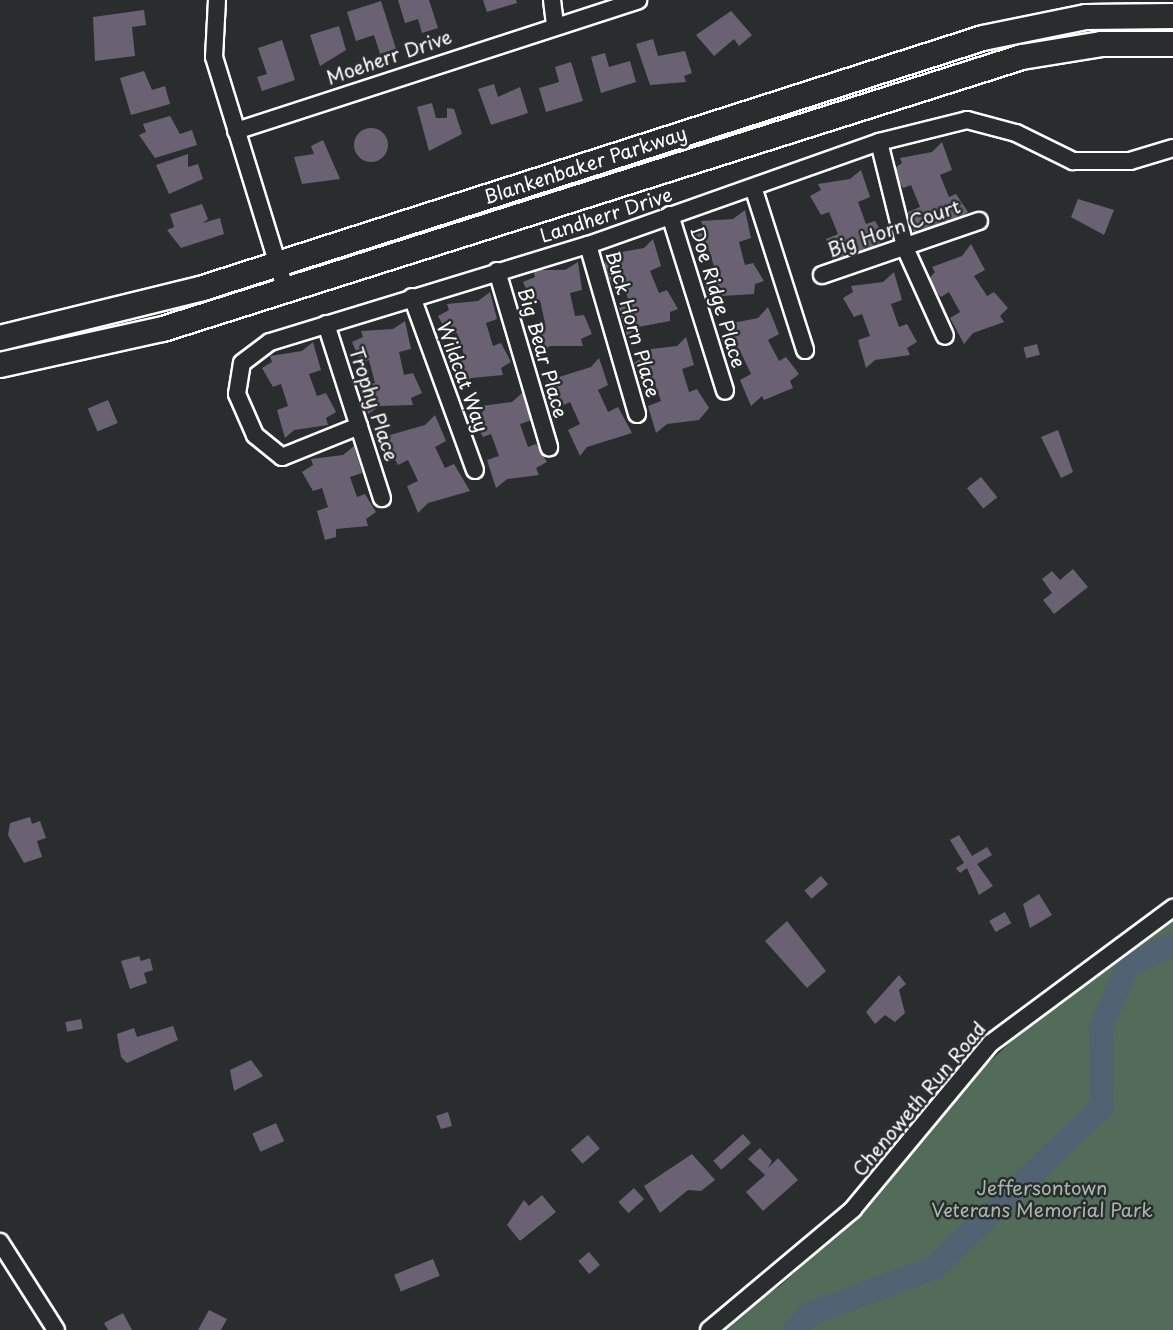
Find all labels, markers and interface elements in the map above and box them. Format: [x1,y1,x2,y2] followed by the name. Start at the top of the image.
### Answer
[323,25,455,89] street label: Moeherr Drive
[480,121,690,209] street label: Blankenbaker Parkway
[537,183,675,247] street label: Landherr Drive
[825,195,963,261] street label: Big Horn Court
[686,224,750,370] street label: Doe Ridge Place
[601,248,665,400] street label: Buck Horn Place
[514,286,572,420] street label: Big Bear Place
[432,318,494,436] street label: Wildcat Way
[345,344,403,464] street label: Trophy Place
[847,1017,991,1181] street label: Chenoweth Run Road
[931,1177,1153,1221] park label: Jeffersontown Veterans Memorial Park

